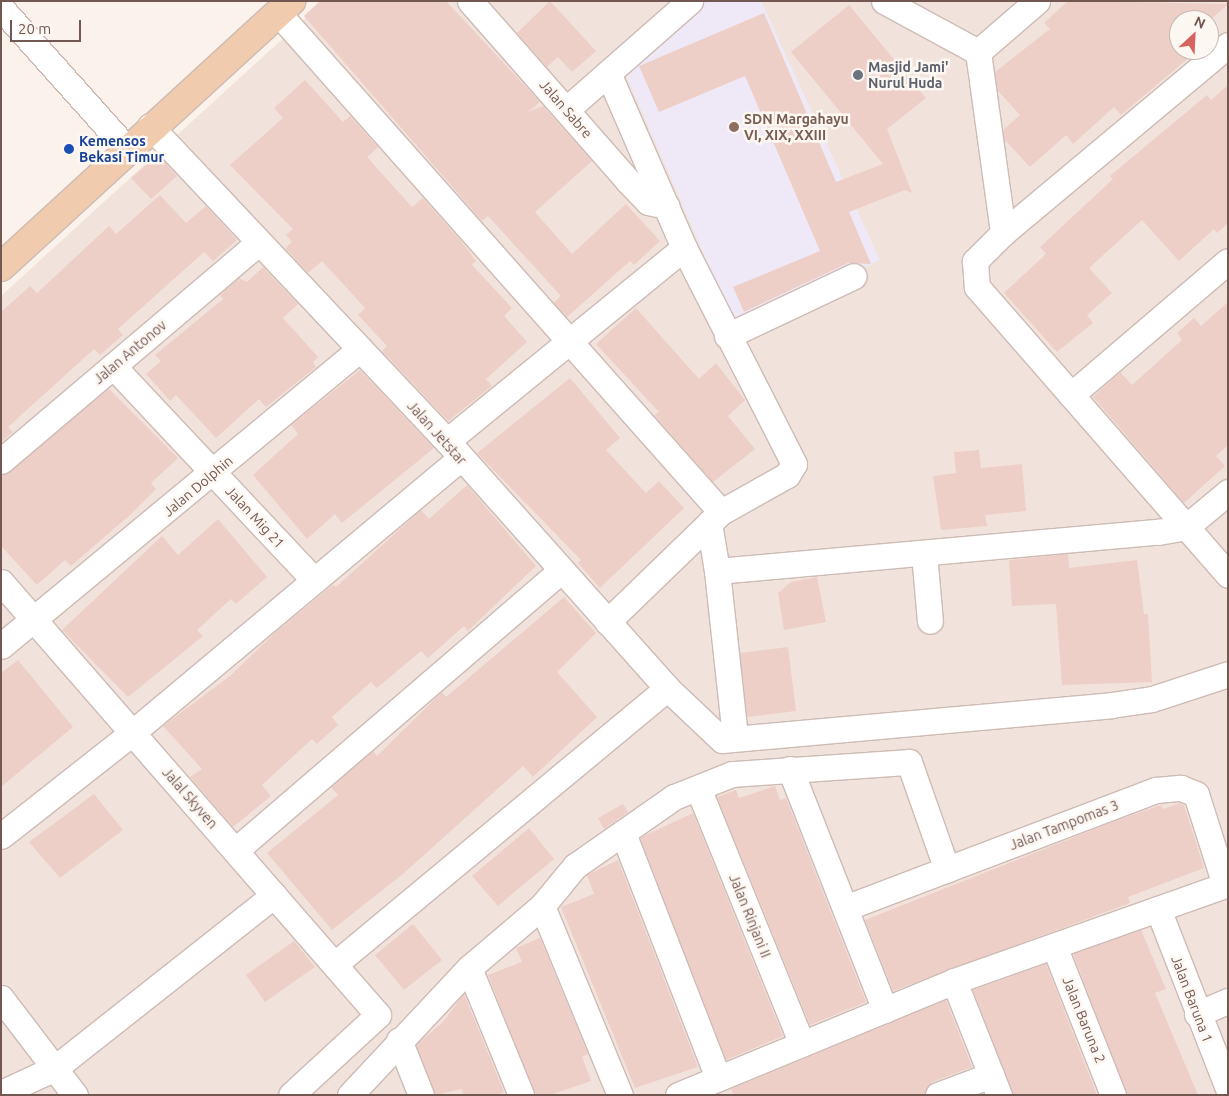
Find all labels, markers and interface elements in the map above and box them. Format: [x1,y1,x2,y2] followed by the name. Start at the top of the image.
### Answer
[12,10,84,42] scale bar
[1169,10,1219,60] north arrow
[1192,13,1208,32] text: N
[18,20,51,37] text: 20 m
[868,59,948,92] place label: Masjid Jami' Nurul Huda
[852,69,864,81] marker: Masjid Jami' Nurul Huda
[536,76,596,142] street label: Jalan Sabre
[744,111,849,144] place label: SDN Margahayu VI, XIX, XXIII
[728,121,740,133] marker: SDN Margahayu VI, XIX, XXIII
[79,133,164,166] place label: Kemensos Bekasi Timur
[63,143,75,155] marker: Kemensos Bekasi Timur
[90,317,170,387] street label: Jalan Antonov
[404,398,470,468] street label: Jalan Jetstar
[160,452,236,520] street label: Jalan Dolphin
[222,482,288,552] street label: Jalan Mig 21
[159,764,221,832] street label: Jalal Skyven
[1007,796,1121,854] street label: Jalan Tampomas 3
[726,872,774,960] street label: Jalan Rinjani II
[1168,953,1216,1045] street label: Jalan Baruna 1
[1059,974,1109,1066] street label: Jalan Baruna 2

